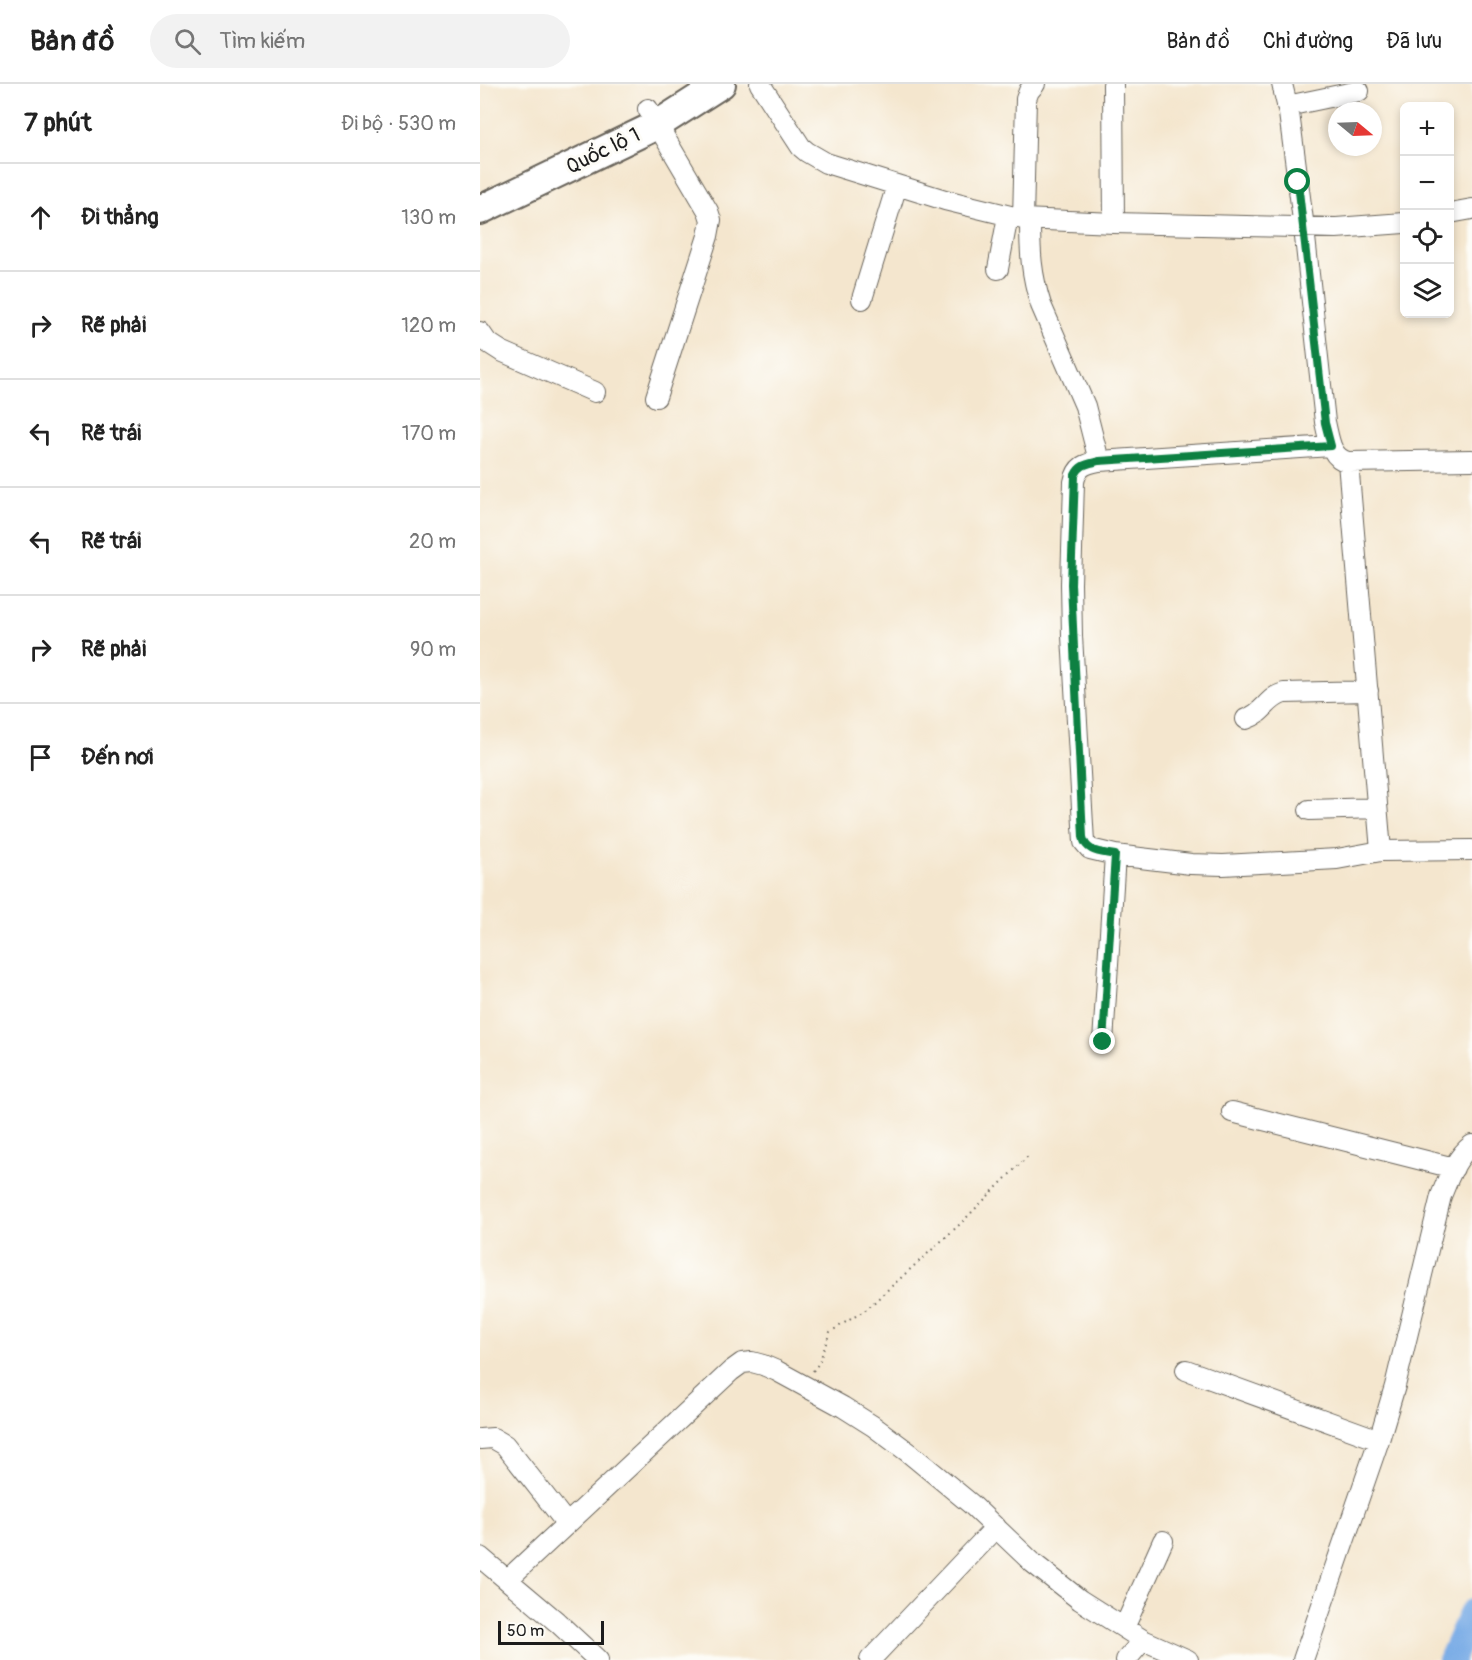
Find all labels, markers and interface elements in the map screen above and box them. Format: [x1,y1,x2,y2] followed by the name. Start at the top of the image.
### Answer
[150,14,570,68] search box
[30,24,114,59] text: Bản đồ
[171,25,204,58] icon: search
[219,27,305,55] text: Tìm kiếm
[1166,28,1230,55] text: Bản đồ
[1263,28,1353,55] text: Chỉ đường
[1386,28,1442,55] text: Đã lưu
[1328,102,1382,156] north arrow
[1400,102,1454,318] map controls
[1400,102,1454,156] button: +
[24,107,92,139] text: 7 phút
[341,111,456,136] text: Đi bộ · 530 m
[561,121,645,181] street label: Quốc lộ 1
[1400,156,1454,210] button: −
[1284,168,1310,194] route start
[24,201,57,234] icon: ahead
[81,203,159,231] text: Đi thẳng
[401,205,456,230] text: 130 m
[1400,210,1454,264] button: locate
[1400,264,1454,318] button: layers
[24,309,57,342] icon: right
[81,311,146,339] text: Rẽ phải
[401,313,456,338] text: 120 m
[24,417,57,450] icon: left
[81,419,141,447] text: Rẽ trái
[402,421,456,446] text: 170 m
[24,525,57,558] icon: left
[81,527,141,555] text: Rẽ trái
[409,529,456,554] text: 20 m
[24,633,57,666] icon: right
[81,635,146,663] text: Rẽ phải
[410,637,456,662] text: 90 m
[24,741,57,774] icon: arrive
[81,743,153,771] text: Đến nơi
[1089,1028,1115,1054] route end
[498,1618,604,1646] scale bar
[507,1621,544,1641] text: 50 m

